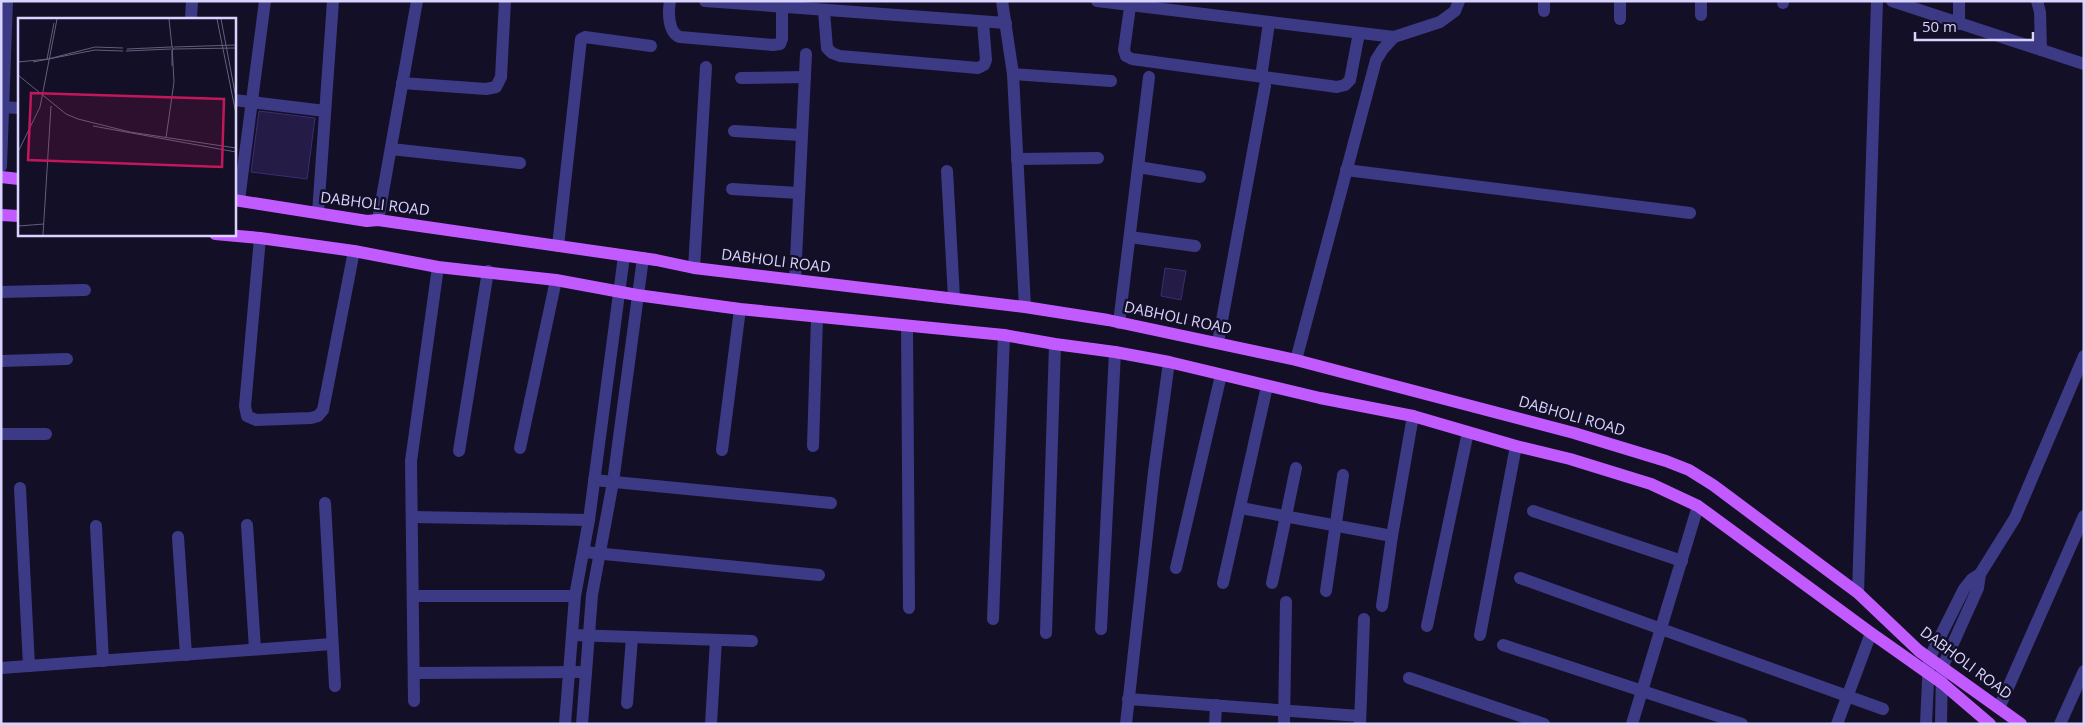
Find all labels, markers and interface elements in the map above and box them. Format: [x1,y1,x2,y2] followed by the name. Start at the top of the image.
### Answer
[1915,10,2032,42] scale bar
[1922,16,1957,36] text: 50 m
[18,18,235,235] inset map
[319,186,431,220] street label: DABHOLI ROAD
[720,243,832,277] street label: DABHOLI ROAD
[1122,296,1234,338] street label: DABHOLI ROAD
[1517,390,1628,440] street label: DABHOLI ROAD
[1917,621,2017,703] street label: DABHOLI ROAD

